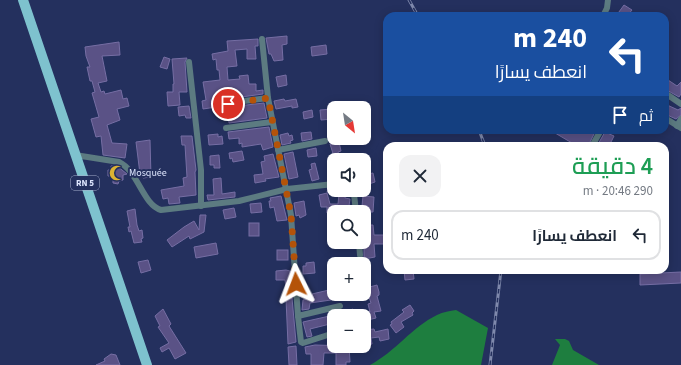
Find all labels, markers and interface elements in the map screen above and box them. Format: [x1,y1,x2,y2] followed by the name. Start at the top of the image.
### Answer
[513,18,587,58] text: 240 m
[601,28,653,80] icon: left
[495,60,587,85] text: انعطف يسارًا
[211,87,245,121] pin
[217,93,239,115] icon: arrive
[327,101,371,145] north arrow
[327,101,371,353] map controls
[609,104,631,126] icon: arrive
[639,106,653,127] text: ثم
[572,149,653,184] text: 4 دقيقة
[327,153,371,197] button: sound
[399,155,441,197] button: close
[108,164,126,182] mosque icon: Mosquée
[129,166,167,180] place label: Mosquée
[71,176,99,190] road number: RN 5
[583,182,653,200] text: 290 m · 20:46
[327,205,371,249] button: search
[629,224,651,246] icon: left
[401,225,439,246] text: 240 m
[532,226,617,247] text: انعطف يسارًا
[327,257,371,301] button: +
[275,263,317,305] position arrow
[327,309,371,353] button: −

